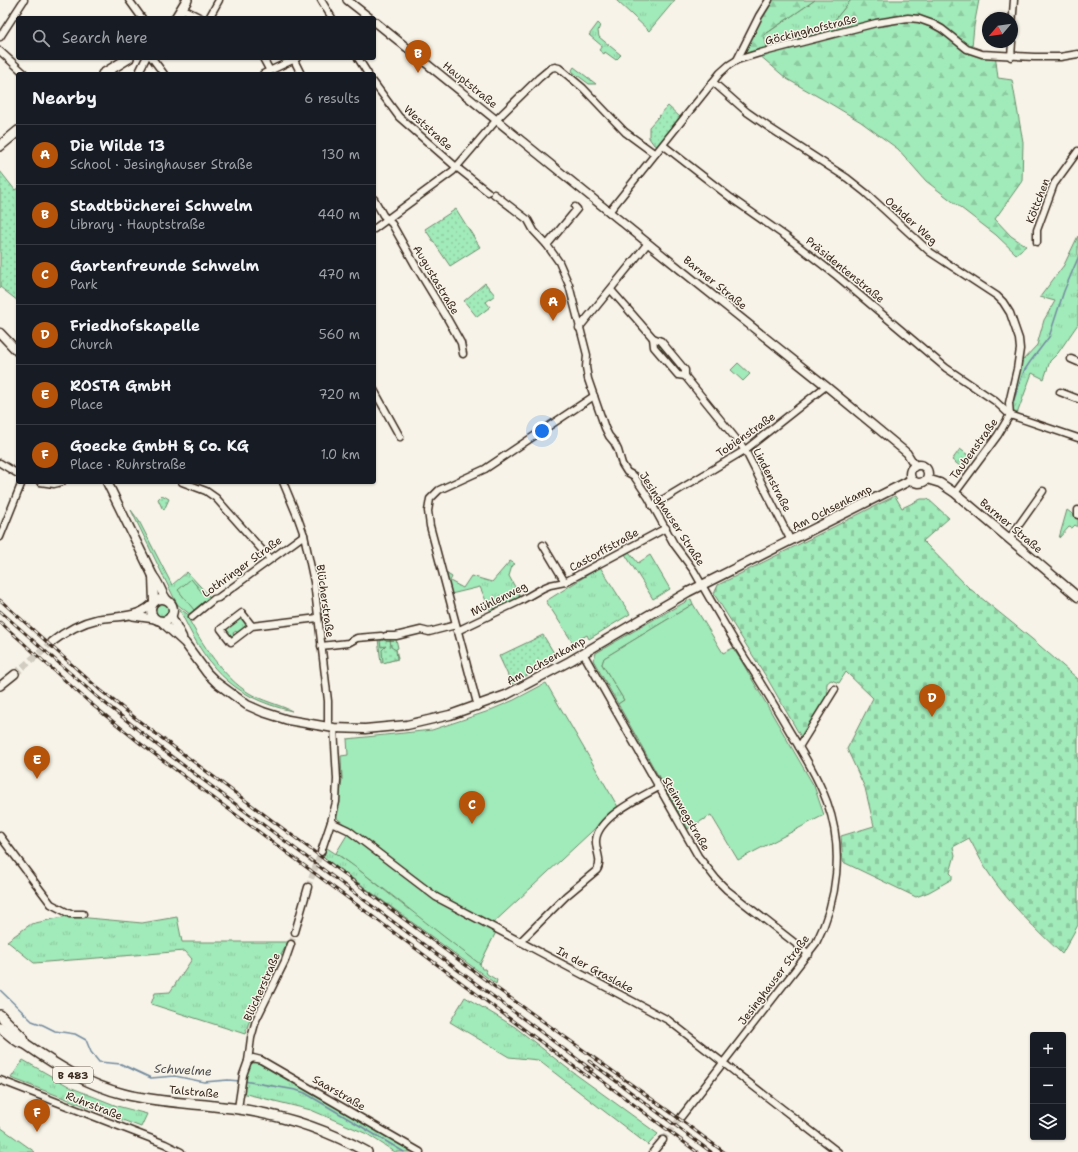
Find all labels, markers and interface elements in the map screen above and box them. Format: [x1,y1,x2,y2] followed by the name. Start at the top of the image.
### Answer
[763,11,859,49] street label: Göckinghofstraße
[982,12,1018,48] north arrow
[16,16,376,60] search box
[30,27,52,49] icon: search
[62,28,148,48] text: Search here
[405,40,431,73] pin: B
[439,58,501,112] street label: Hauptstraße
[32,87,97,109] text: Nearby
[304,90,360,107] text: 6 results
[400,102,456,154] street label: Weststraße
[70,136,165,156] text: Die Wilde 13
[40,146,50,163] text: A
[322,146,360,163] text: 130 m
[70,156,253,173] text: School · Jesinghauser Straße
[1023,176,1054,226] street label: Köttchen
[882,193,941,249] street label: Oehder Weg
[70,196,252,216] text: Stadtbücherei Schwelm
[41,206,49,223] text: B
[318,206,360,223] text: 440 m
[70,216,205,233] text: Library · Hauptstraße
[802,234,888,306] street label: Präsidentenstraße
[409,243,463,317] street label: Augustastraße
[680,253,750,313] street label: Barmer Straße
[70,256,259,276] text: Gartenfreunde Schwelm
[41,266,49,283] text: C
[318,266,360,283] text: 470 m
[70,276,98,293] text: Park
[540,288,566,321] pin: A
[70,316,200,336] text: Friedhofskapelle
[40,326,50,343] text: D
[319,326,360,343] text: 560 m
[70,336,113,353] text: Church
[70,376,171,396] text: ROSTA GmbH
[41,386,49,403] text: E
[319,386,360,403] text: 720 m
[70,396,103,413] text: Place
[714,409,778,461] street label: Tobienstraße
[947,415,1001,483] street label: Taubenstraße
[532,421,552,441] your location
[70,436,249,456] text: Goecke GmbH & Co. KG
[41,446,49,463] text: F
[321,446,360,463] text: 1.0 km
[749,446,795,514] street label: Lindenstraße
[70,456,186,473] text: Place · Ruhrstraße
[636,469,708,569] street label: Jesinghauser Straße
[789,481,875,535] street label: Am Ochsenkamp
[976,495,1046,557] street label: Barmer Straße
[567,525,641,575] street label: Castorffstraße
[199,533,285,601] street label: Lothringer Straße
[312,564,338,638] street label: Blücherstraße
[468,578,530,620] street label: Mühlenweg
[504,633,588,689] street label: Am Ochsenkamp
[919,684,945,717] pin: D
[24,746,50,779] pin: E
[659,774,713,854] street label: Steinwegstraße
[459,791,485,824] pin: C
[735,932,813,1028] street label: Jesinghauser Straße
[554,943,636,997] street label: In der Graslake
[240,950,284,1024] street label: Blücherstraße
[1030,1032,1066,1140] map controls
[1030,1032,1066,1068] button: +
[154,1061,212,1080] water label: Schwelme
[53,1067,93,1083] road number: B 483
[1030,1068,1066,1104] button: −
[310,1072,368,1114] street label: Saarstraße
[168,1082,220,1102] street label: Talstraße
[63,1088,125,1124] street label: Ruhrstraße
[24,1099,50,1132] pin: F
[1030,1104,1066,1140] button: layers

